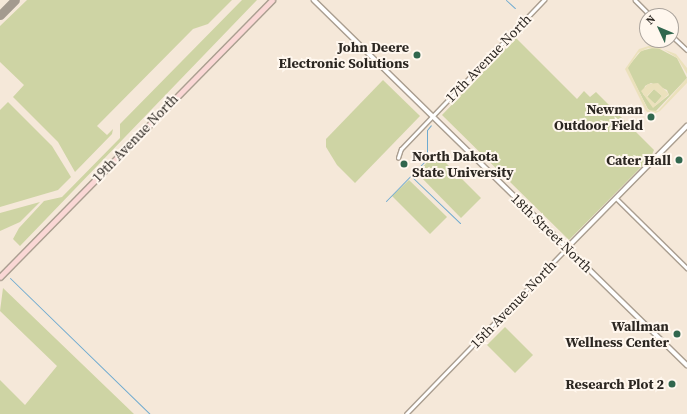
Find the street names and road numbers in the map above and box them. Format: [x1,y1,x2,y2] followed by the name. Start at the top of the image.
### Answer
[442,10,534,106] street label: 17th Avenue North
[89,90,181,186] street label: 19th Avenue North
[508,190,596,276] street label: 18th Street North
[467,256,559,352] street label: 15th Avenue North

